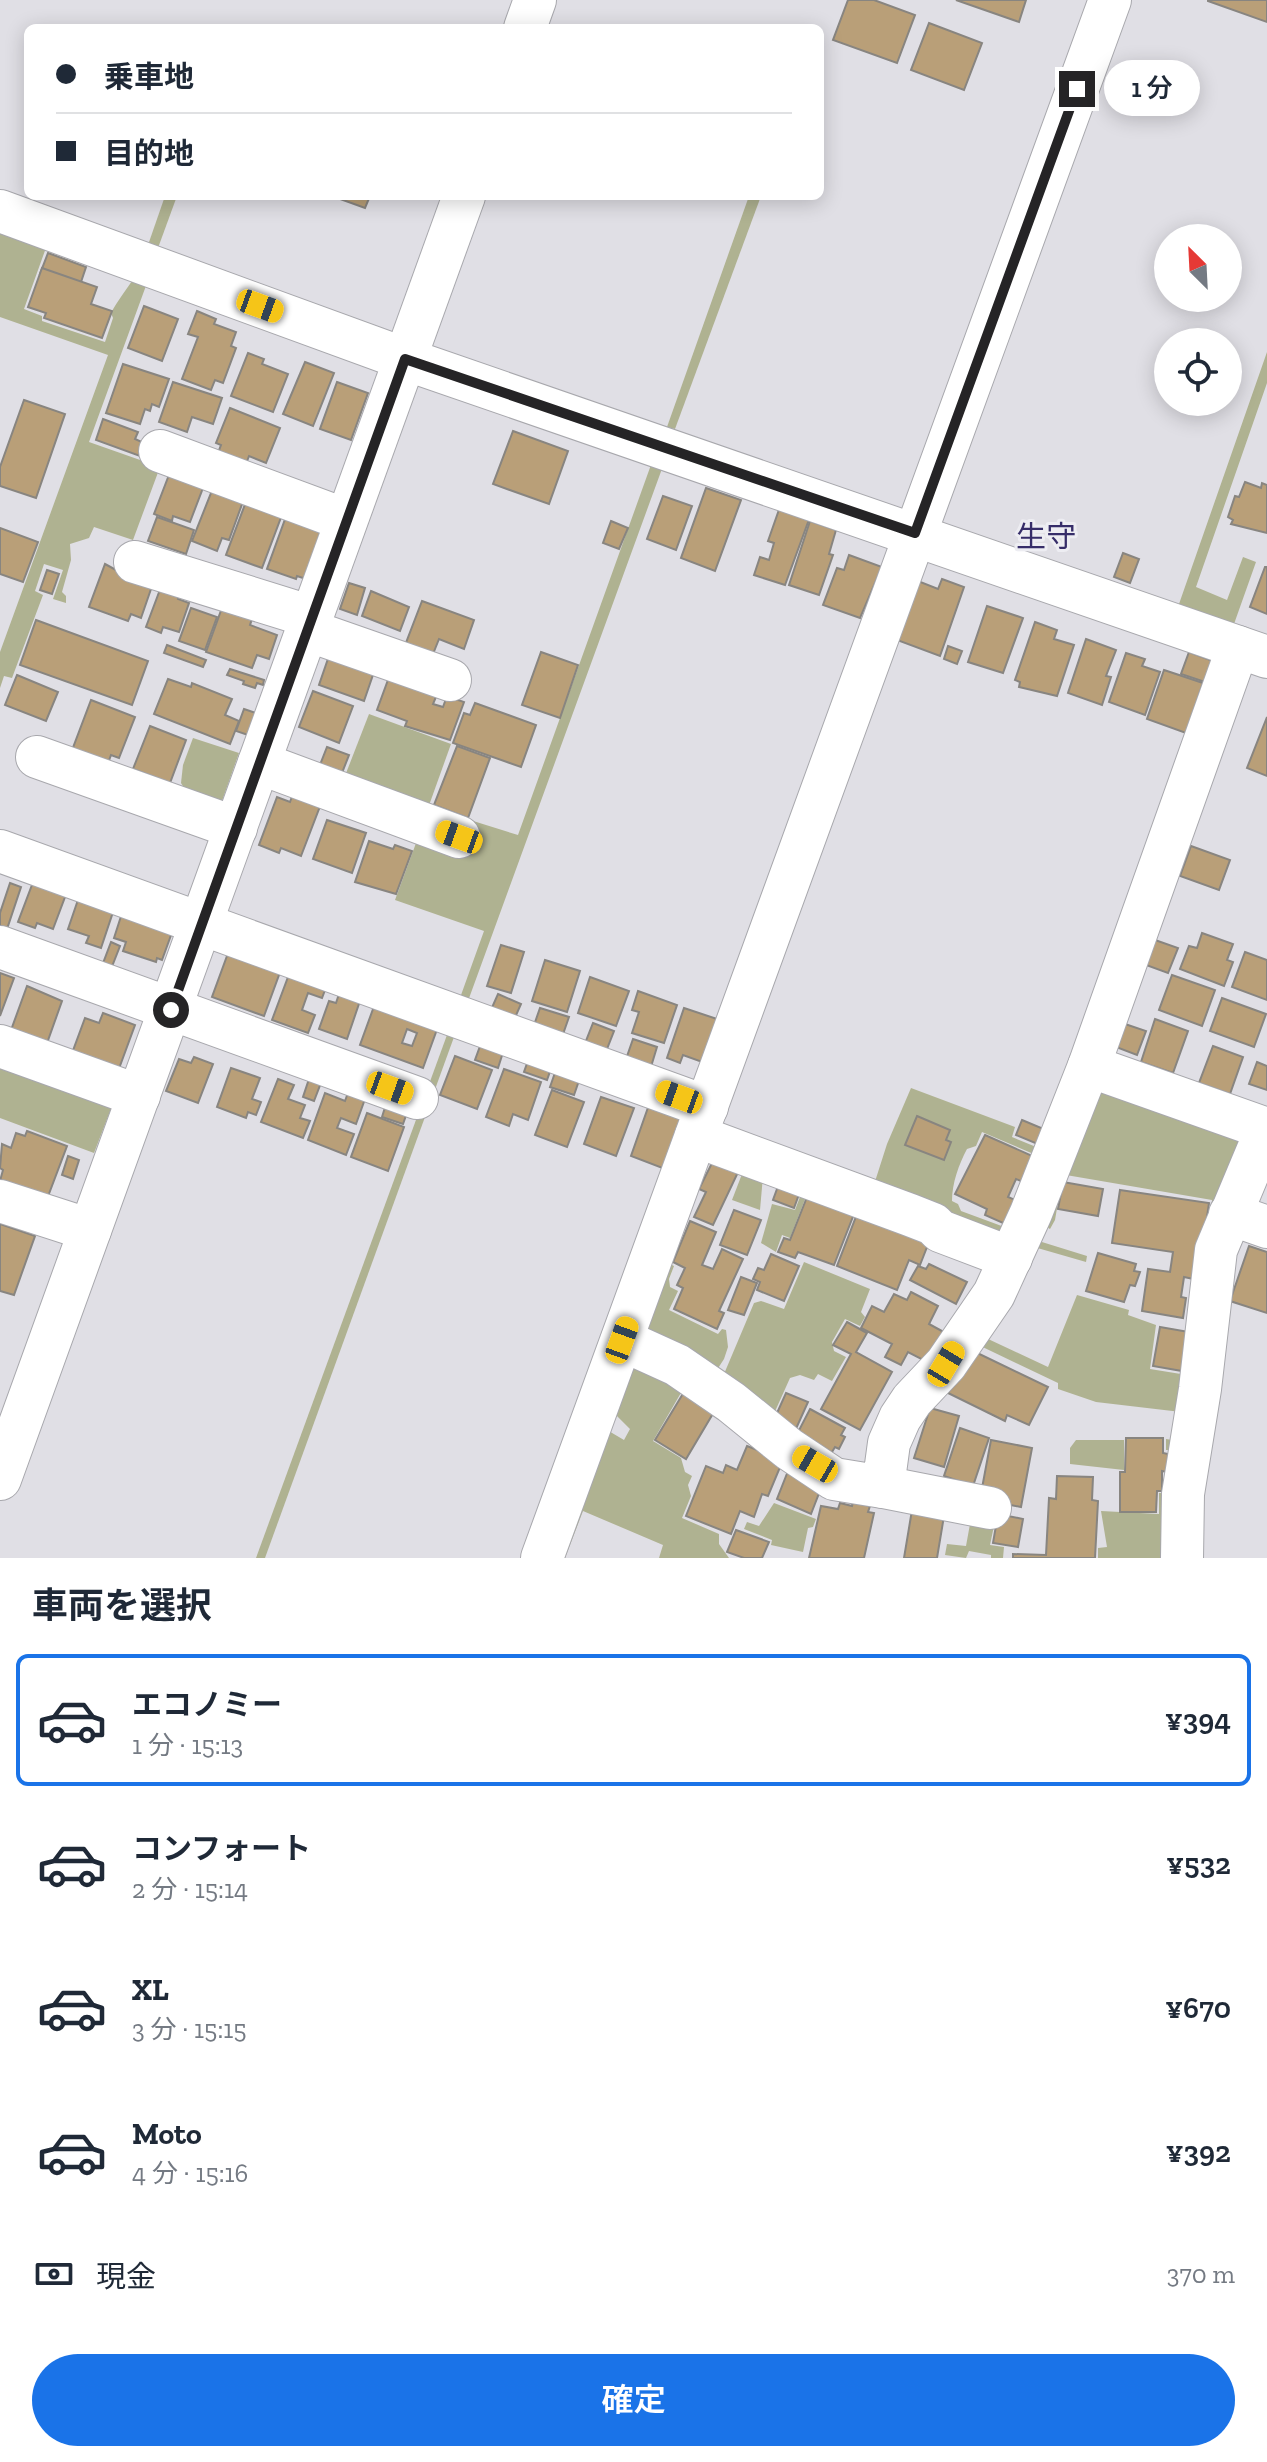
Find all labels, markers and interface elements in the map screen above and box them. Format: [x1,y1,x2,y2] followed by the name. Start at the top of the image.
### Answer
[104,59,194,95] text: 乗車地
[1105,61,1201,117] callout: 1 分
[1059,71,1095,107] route end
[1131,72,1173,104] text: 1 分
[104,136,194,172] text: 目的地
[1154,224,1242,312] north arrow
[1154,224,1242,416] map controls
[233,287,287,325] car
[1154,328,1242,416] button: locate
[1016,519,1076,555] district label: 生守
[432,818,486,856] car
[153,992,189,1028] route start
[363,1069,417,1107] car
[652,1078,706,1116] car
[603,1313,641,1367] car
[923,1337,969,1391] car
[788,1442,842,1486] car
[32,1584,212,1627] text: 車両を選択
[36,1684,108,1756] icon: car
[132,1687,282,1723] text: エコノミー
[1165,1702,1231,1738] text: ¥394
[132,1729,243,1761] text: 1 分 · 15:13
[36,1828,108,1900] icon: car
[132,1831,311,1867] text: コンフォート
[1166,1846,1231,1882] text: ¥532
[132,1873,248,1905] text: 2 分 · 15:14
[36,1972,108,2044] icon: car
[132,1972,169,2008] text: XL
[1165,1990,1231,2026] text: ¥670
[132,2013,247,2045] text: 3 分 · 15:15
[36,2116,108,2188] icon: car
[132,2116,202,2152] text: Moto
[1166,2134,1231,2170] text: ¥392
[132,2157,248,2189] text: 4 分 · 15:16
[32,2252,76,2296] icon: cash
[1167,2258,1235,2290] text: 370 m
[96,2259,156,2295] text: 現金
[32,2354,1235,2446] button: 確定

